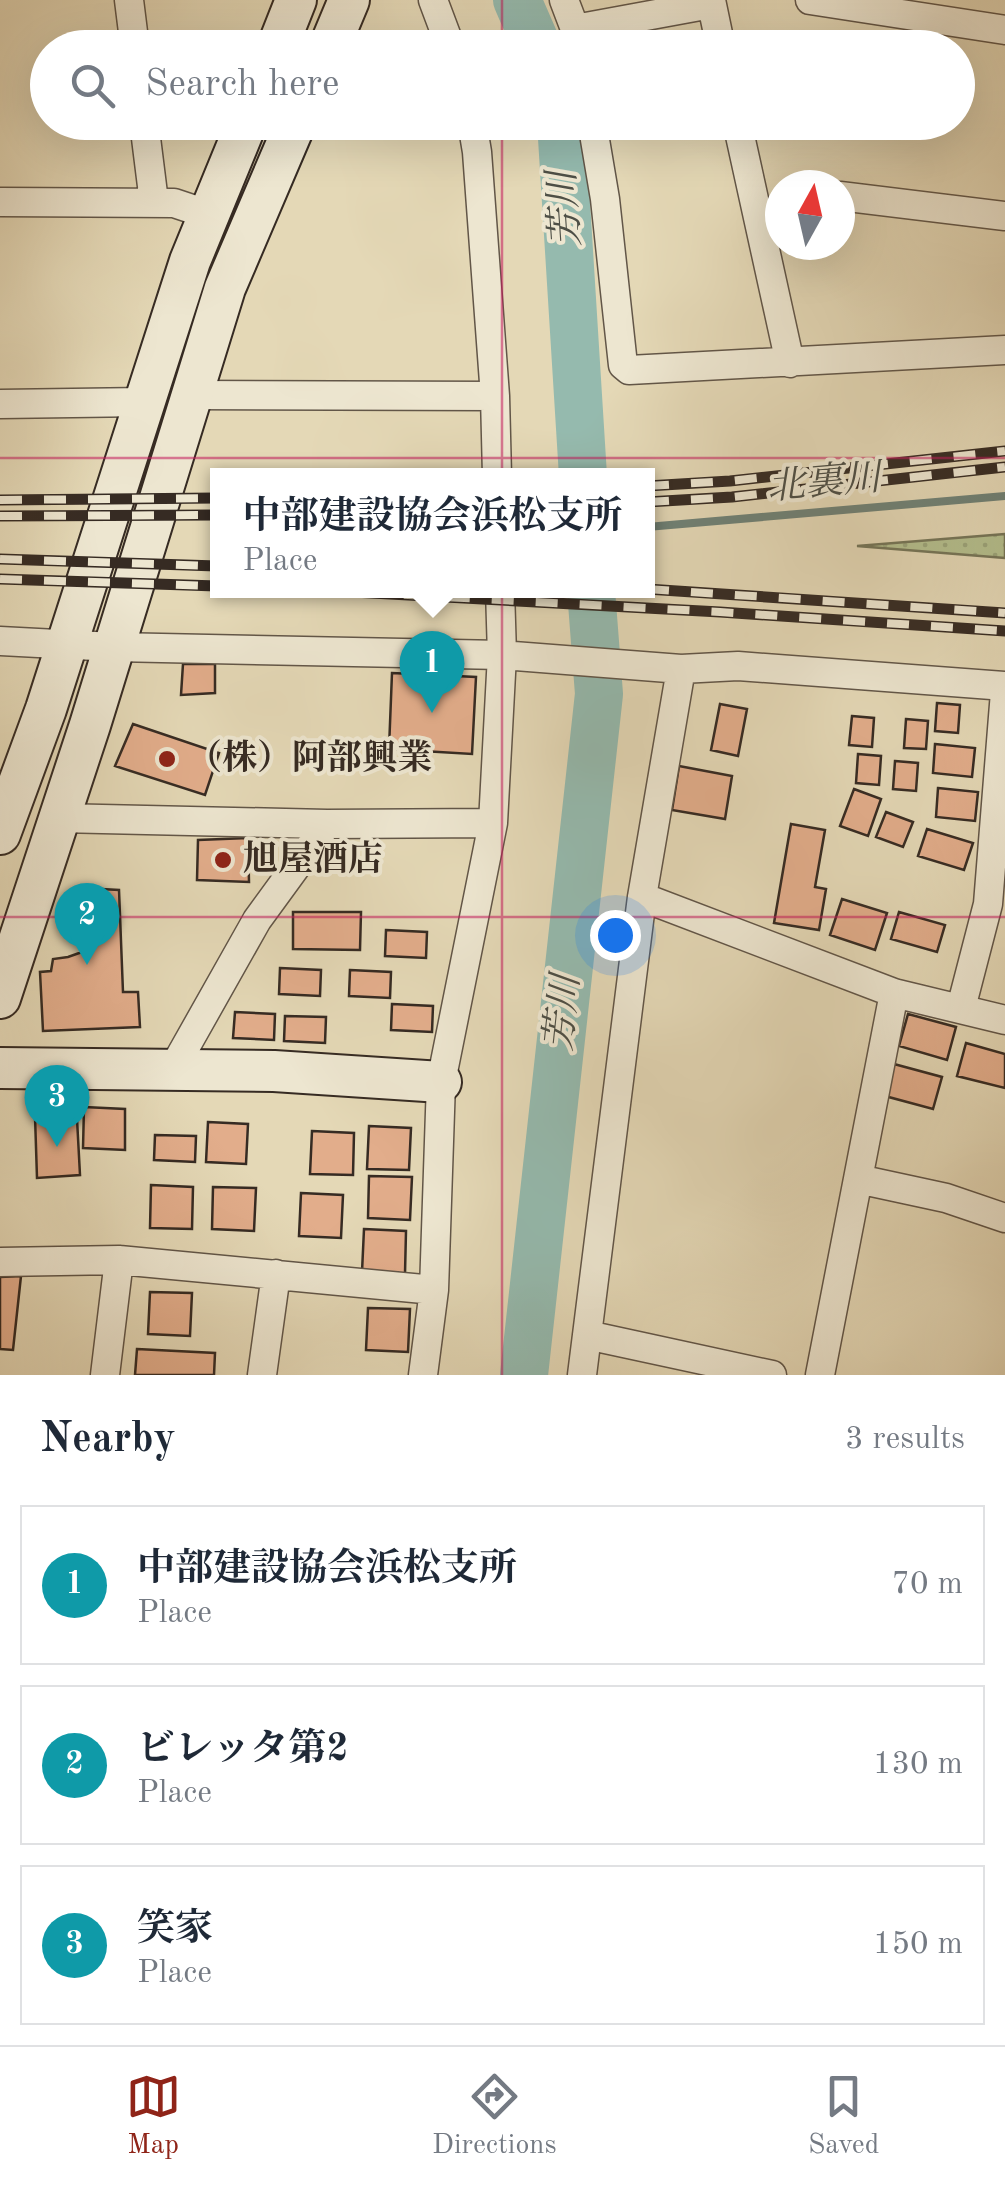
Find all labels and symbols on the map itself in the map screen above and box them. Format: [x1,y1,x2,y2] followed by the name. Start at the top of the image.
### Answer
[541,166,588,248] water label: 芳川
[765,170,855,260] north arrow
[765,457,886,508] water label: 北裏川
[400,630,464,713] pin: 1
[187,739,432,777] place label: （株）阿部興業
[156,748,178,770] marker: （株）阿部興業
[243,840,383,878] place label: 旭屋酒店
[212,849,234,871] marker: 旭屋酒店
[54,882,120,965] pin: 2
[590,910,641,961] your location
[538,969,587,1053] water label: 芳川
[24,1064,90,1147] pin: 3

